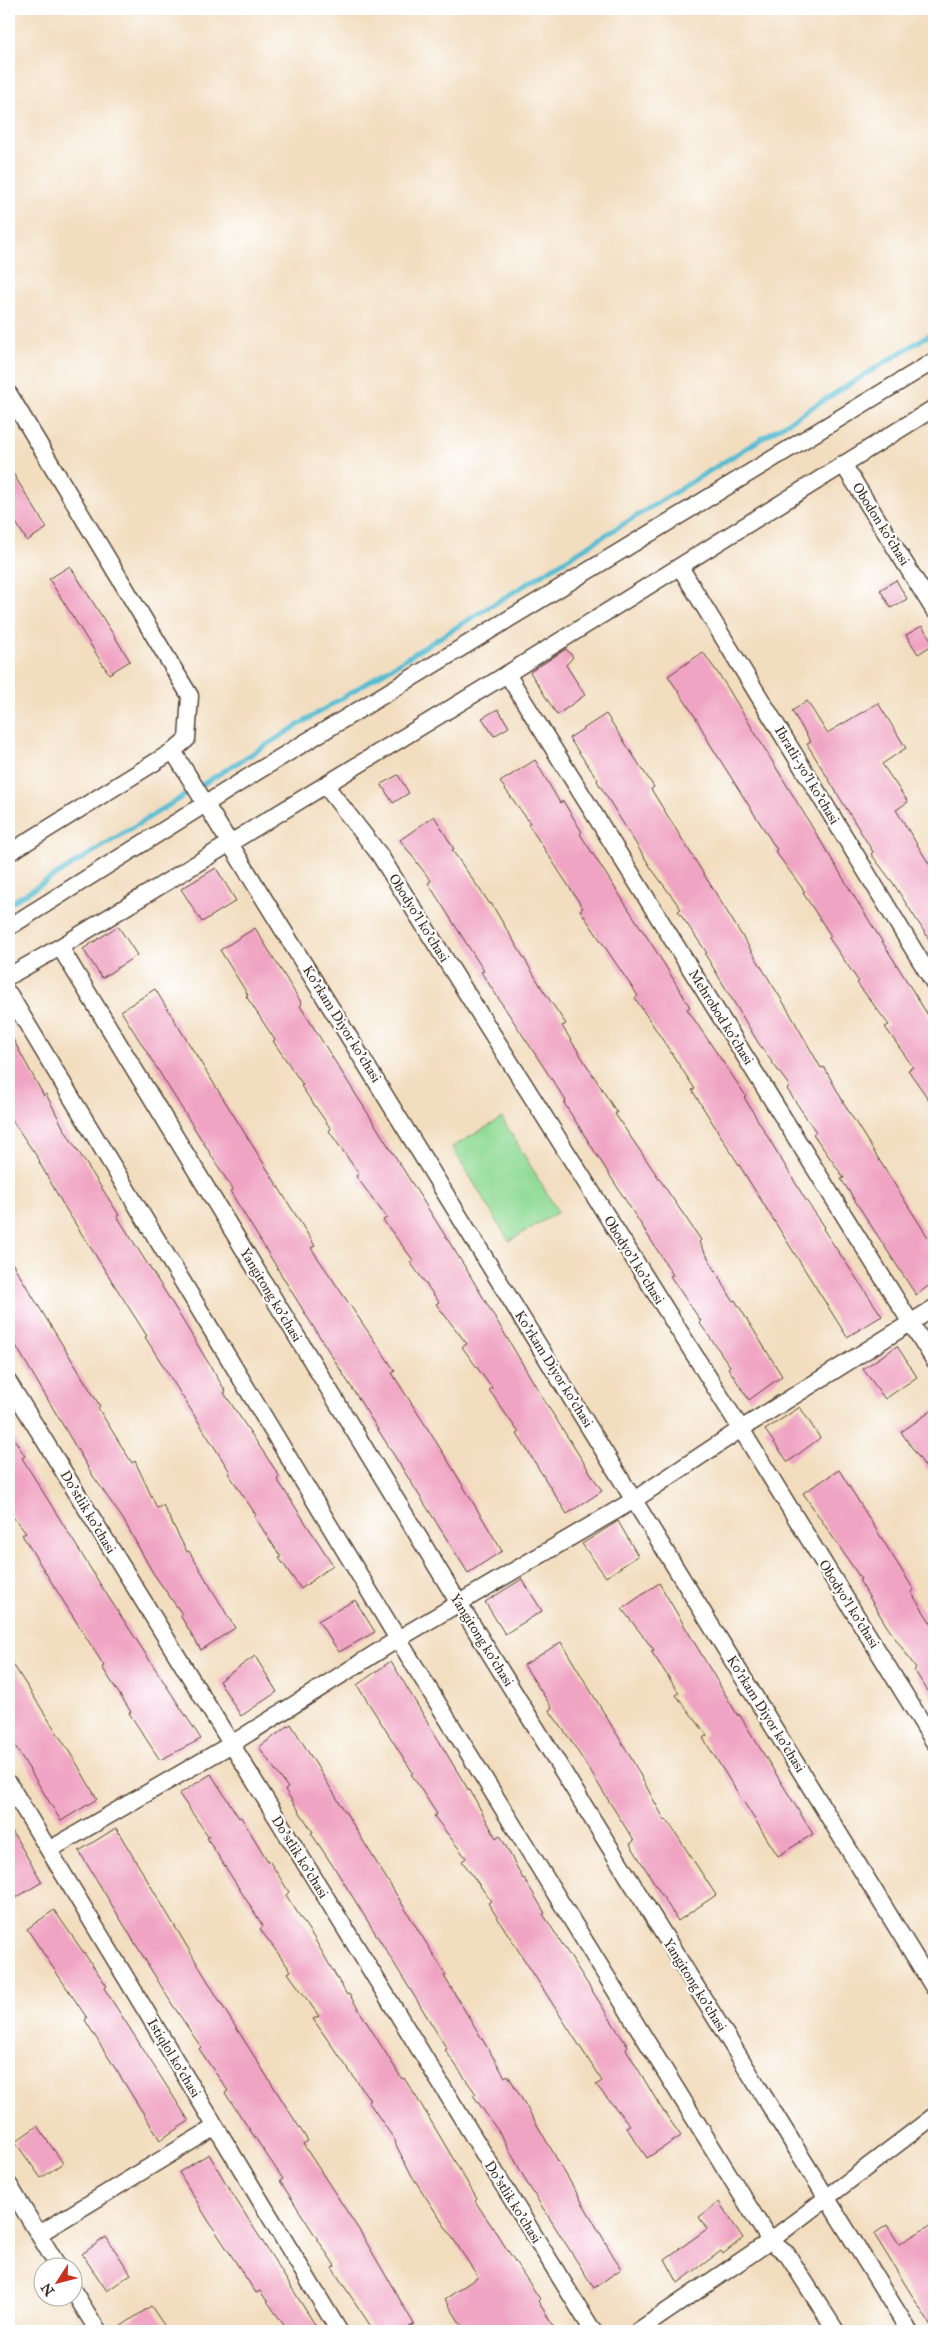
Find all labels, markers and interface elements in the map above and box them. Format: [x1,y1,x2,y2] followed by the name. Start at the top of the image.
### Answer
[849,479,913,569] street label: Obodon ko'chasi
[771,723,843,827] street label: Ibratli-yo'l ko'chasi
[385,871,453,965] street label: Obodyo'l ko'chasi
[299,962,385,1086] street label: Ko'rkam Diyor ko'chasi
[685,966,757,1068] street label: Mehrobod ko'chasi
[600,1213,668,1307] street label: Obodyo'l ko'chasi
[236,1245,306,1345] street label: Yangitong ko'chasi
[511,1307,597,1431] street label: Ko'rkam Diyor ko'chasi
[56,1467,120,1557] street label: Do'stlik ko'chasi
[815,1557,883,1651] street label: Obodyo'l ko'chasi
[447,1590,517,1690] street label: Yangitong ko'chasi
[723,1652,809,1776] street label: Ko'rkam Diyor ko'chasi
[268,1813,332,1902] street label: Do'stlik ko'chasi
[660,1935,730,2035] street label: Yangitong ko'chasi
[143,2015,204,2101] street label: Istiqlol ko'chasi
[481,2158,545,2247] street label: Do'stlik ko'chasi
[32,2258,82,2308] north arrow
[37,2279,58,2299] text: N

